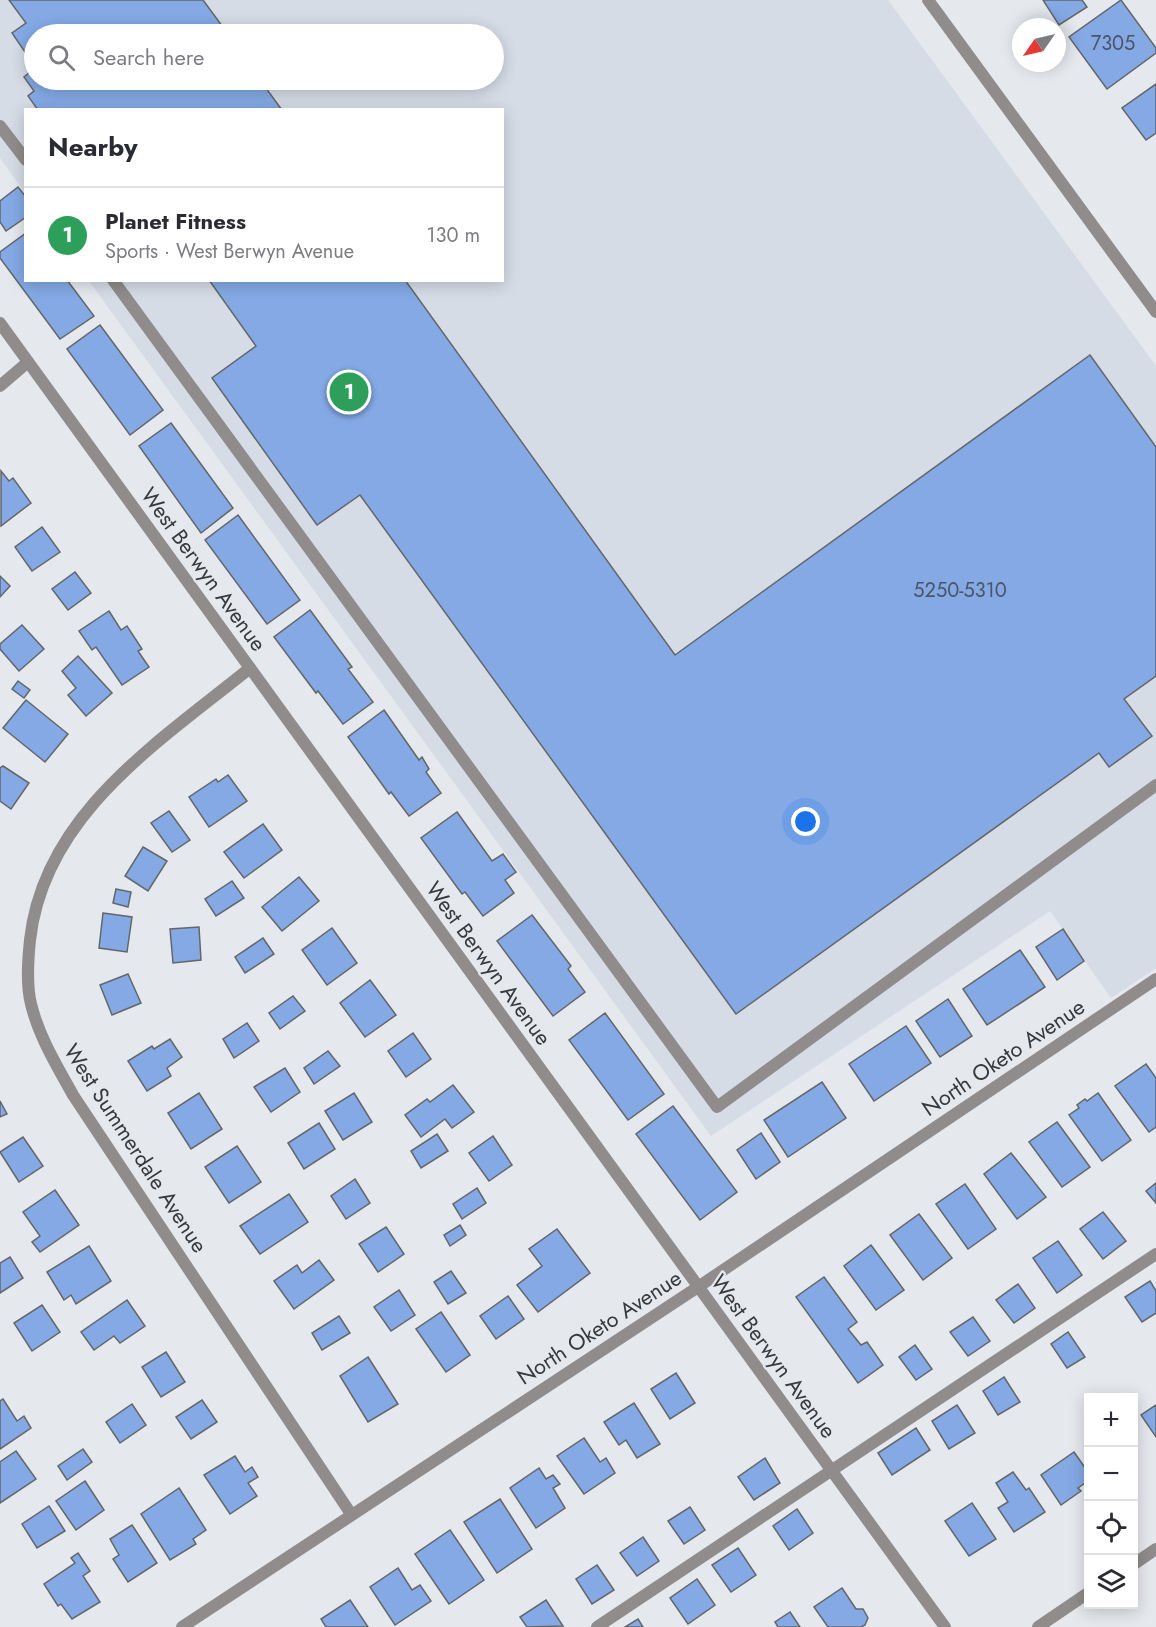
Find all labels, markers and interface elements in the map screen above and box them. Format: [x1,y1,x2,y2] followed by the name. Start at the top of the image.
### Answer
[1012,18,1066,72] north arrow
[24,24,504,90] search box
[1091,29,1135,58] house number: 7305
[45,41,78,74] icon: search
[93,41,204,73] text: Search here
[48,128,137,166] text: Nearby
[105,205,246,237] text: Planet Fitness
[62,221,73,250] text: 1
[426,221,480,250] text: 130 m
[105,237,354,266] text: Sports · West Berwyn Avenue
[330,370,368,414] pin: 1
[133,480,275,658] street label: West Berwyn Avenue
[913,576,1007,605] house number: 5250-5310
[791,807,820,836] your location
[418,874,560,1052] street label: West Berwyn Avenue
[915,990,1091,1124] street label: North Oketo Avenue
[56,1037,216,1259] street label: West Summerdale Avenue
[510,1262,688,1392] street label: North Oketo Avenue
[703,1267,845,1445] street label: West Berwyn Avenue
[1084,1393,1138,1609] map controls
[1084,1393,1138,1447] button: +
[1084,1447,1138,1501] button: −
[1084,1501,1138,1555] button: locate
[1084,1555,1138,1609] button: layers

